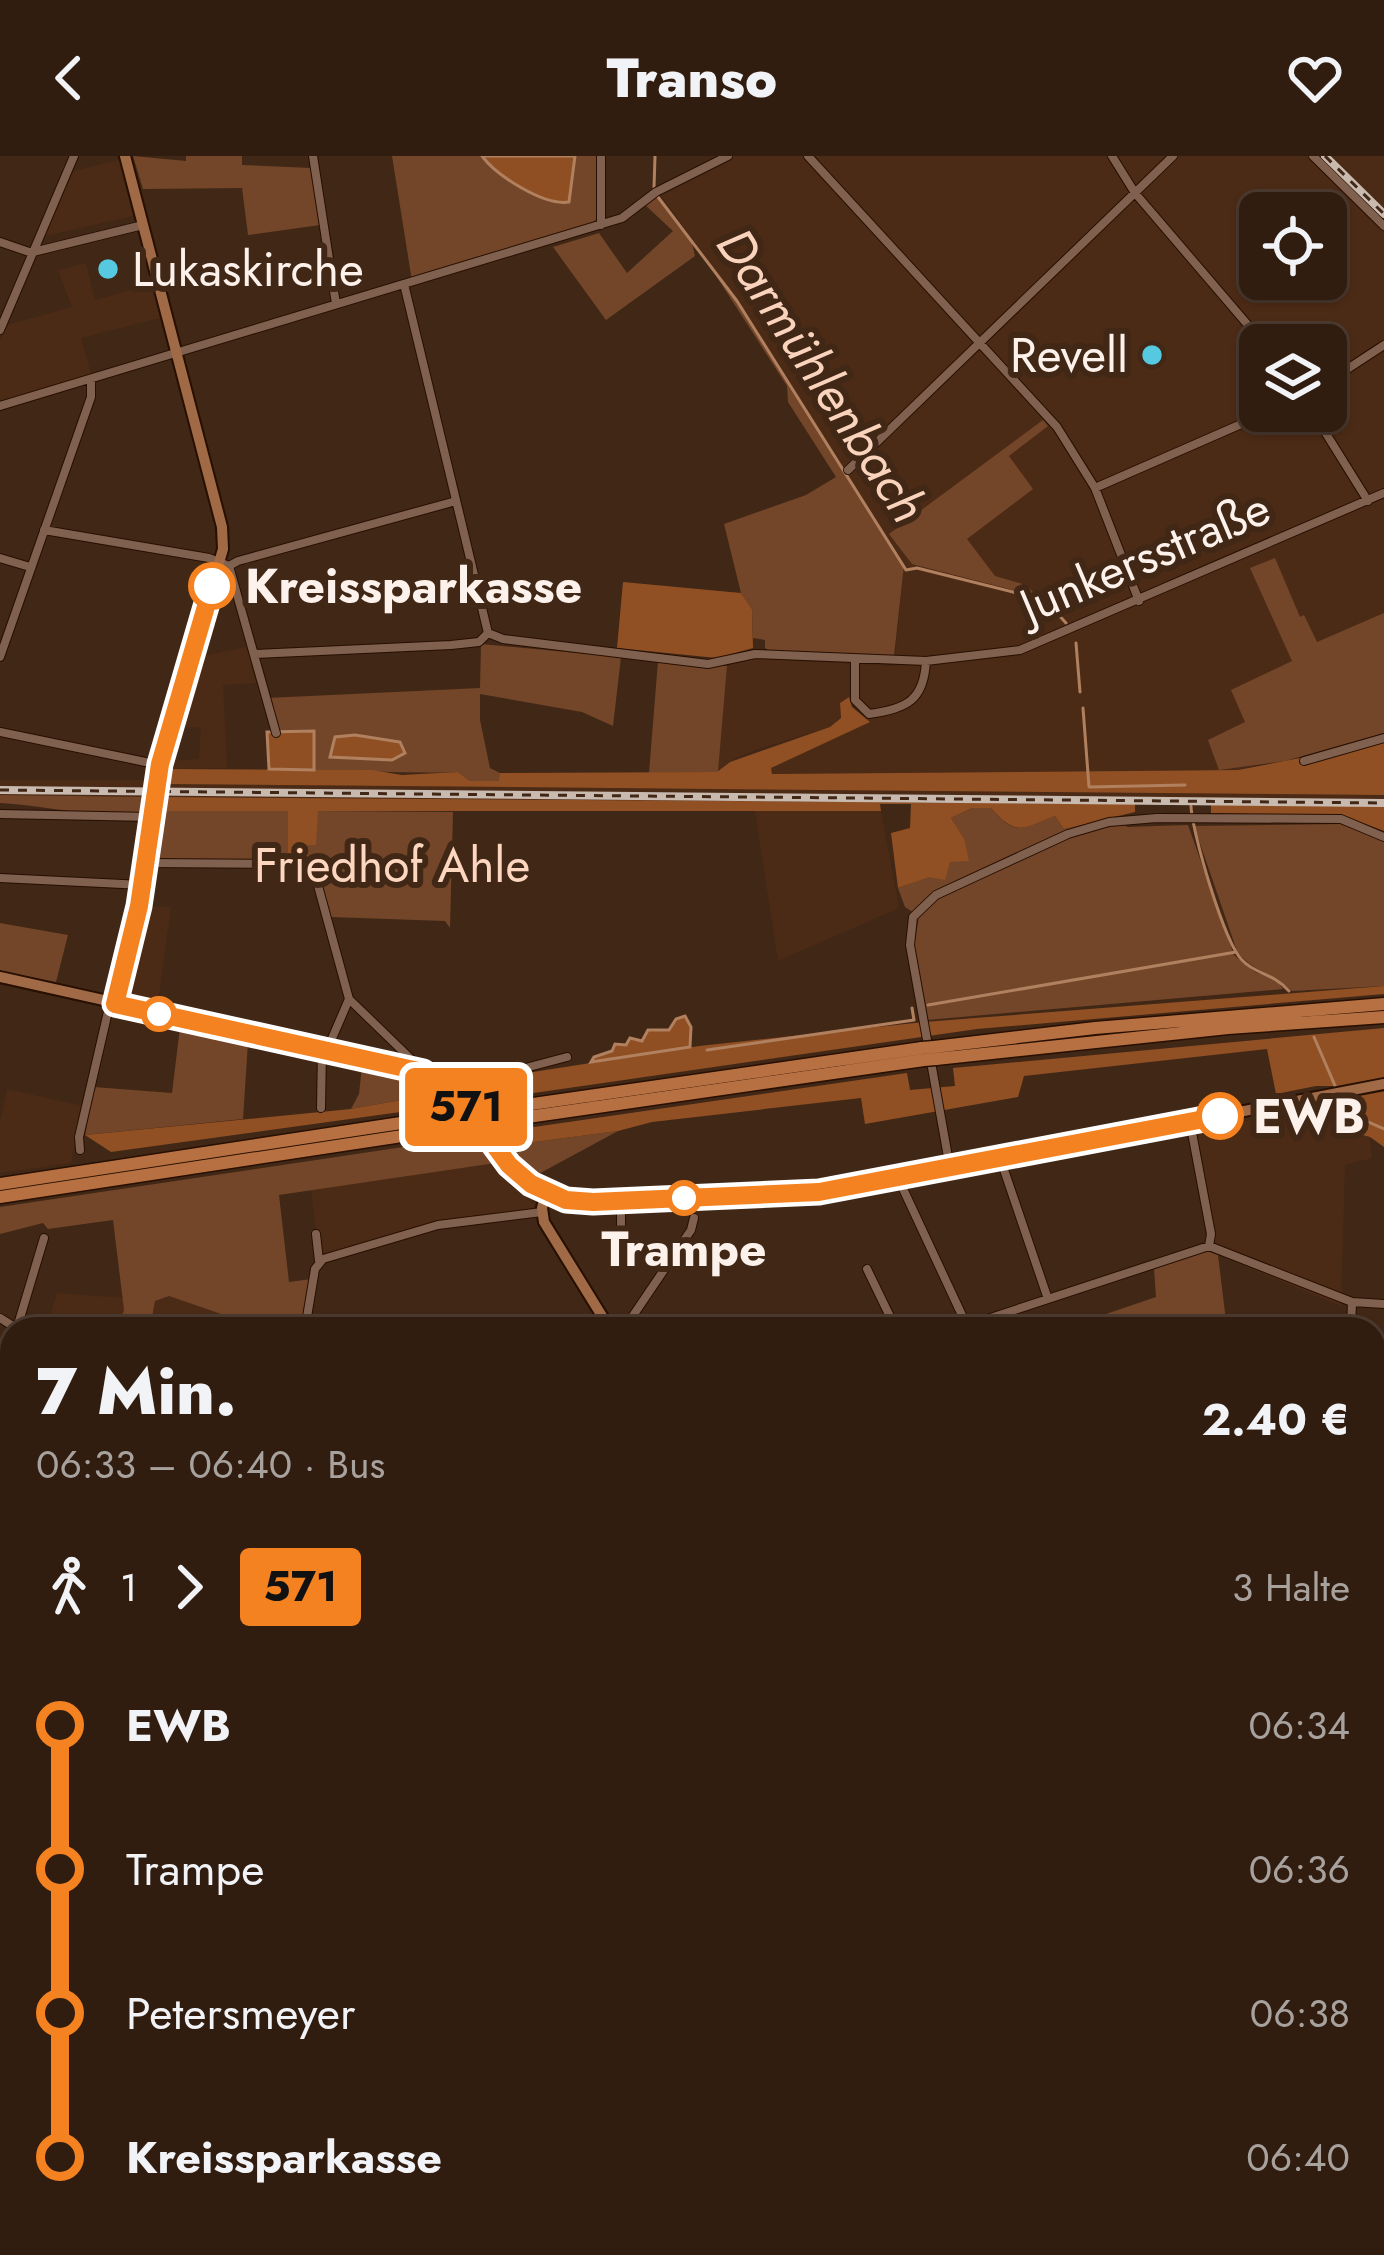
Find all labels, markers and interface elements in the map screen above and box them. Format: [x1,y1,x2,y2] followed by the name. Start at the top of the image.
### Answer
[607,39,777,117] text: Transo
[36,45,102,111] icon: back
[1282,45,1348,111] icon: heart
[1239,192,1347,432] map controls
[1239,192,1347,300] button: locate
[699,213,945,537] water label: Darmühlenbach
[132,235,364,304] place label: Lukaskirche
[95,256,121,282] marker: Lukaskirche
[1010,321,1128,390] place label: Revell
[1239,324,1347,432] button: layers
[1139,342,1165,368] marker: Revell
[1004,473,1280,643] street label: Junkersstraße
[245,552,582,621] place label: Kreissparkasse
[190,564,234,608] marker: Kreissparkasse
[254,831,530,900] park label: Friedhof Ahle
[143,998,175,1030] unlabelled marker
[397,1068,535,1146] line badge: 571
[429,1076,503,1137] text: 571
[1253,1082,1365,1151] place label: EWB
[1198,1094,1242,1138] marker: EWB
[668,1182,700,1214] marker: Trampe
[601,1215,767,1284] place label: Trampe
[36,1343,237,1439] text: 7 Min.
[1202,1387,1350,1452] text: 2.40 €
[36,1436,385,1493] text: 06:33 – 06:40 · Bus
[36,1554,102,1620] icon: walk
[156,1554,222,1620] icon: forward
[264,1556,337,1617] text: 571
[120,1559,138,1616] text: 1
[1232,1559,1350,1616] text: 3 Halte
[126,1693,231,1758] text: EWB
[1248,1697,1350,1754] text: 06:34
[126,1837,264,1902] text: Trampe
[1249,1841,1350,1898] text: 06:36
[126,1981,355,2046] text: Petersmeyer
[1250,1985,1350,2042] text: 06:38
[126,2125,442,2190] text: Kreissparkasse
[1246,2129,1350,2186] text: 06:40

